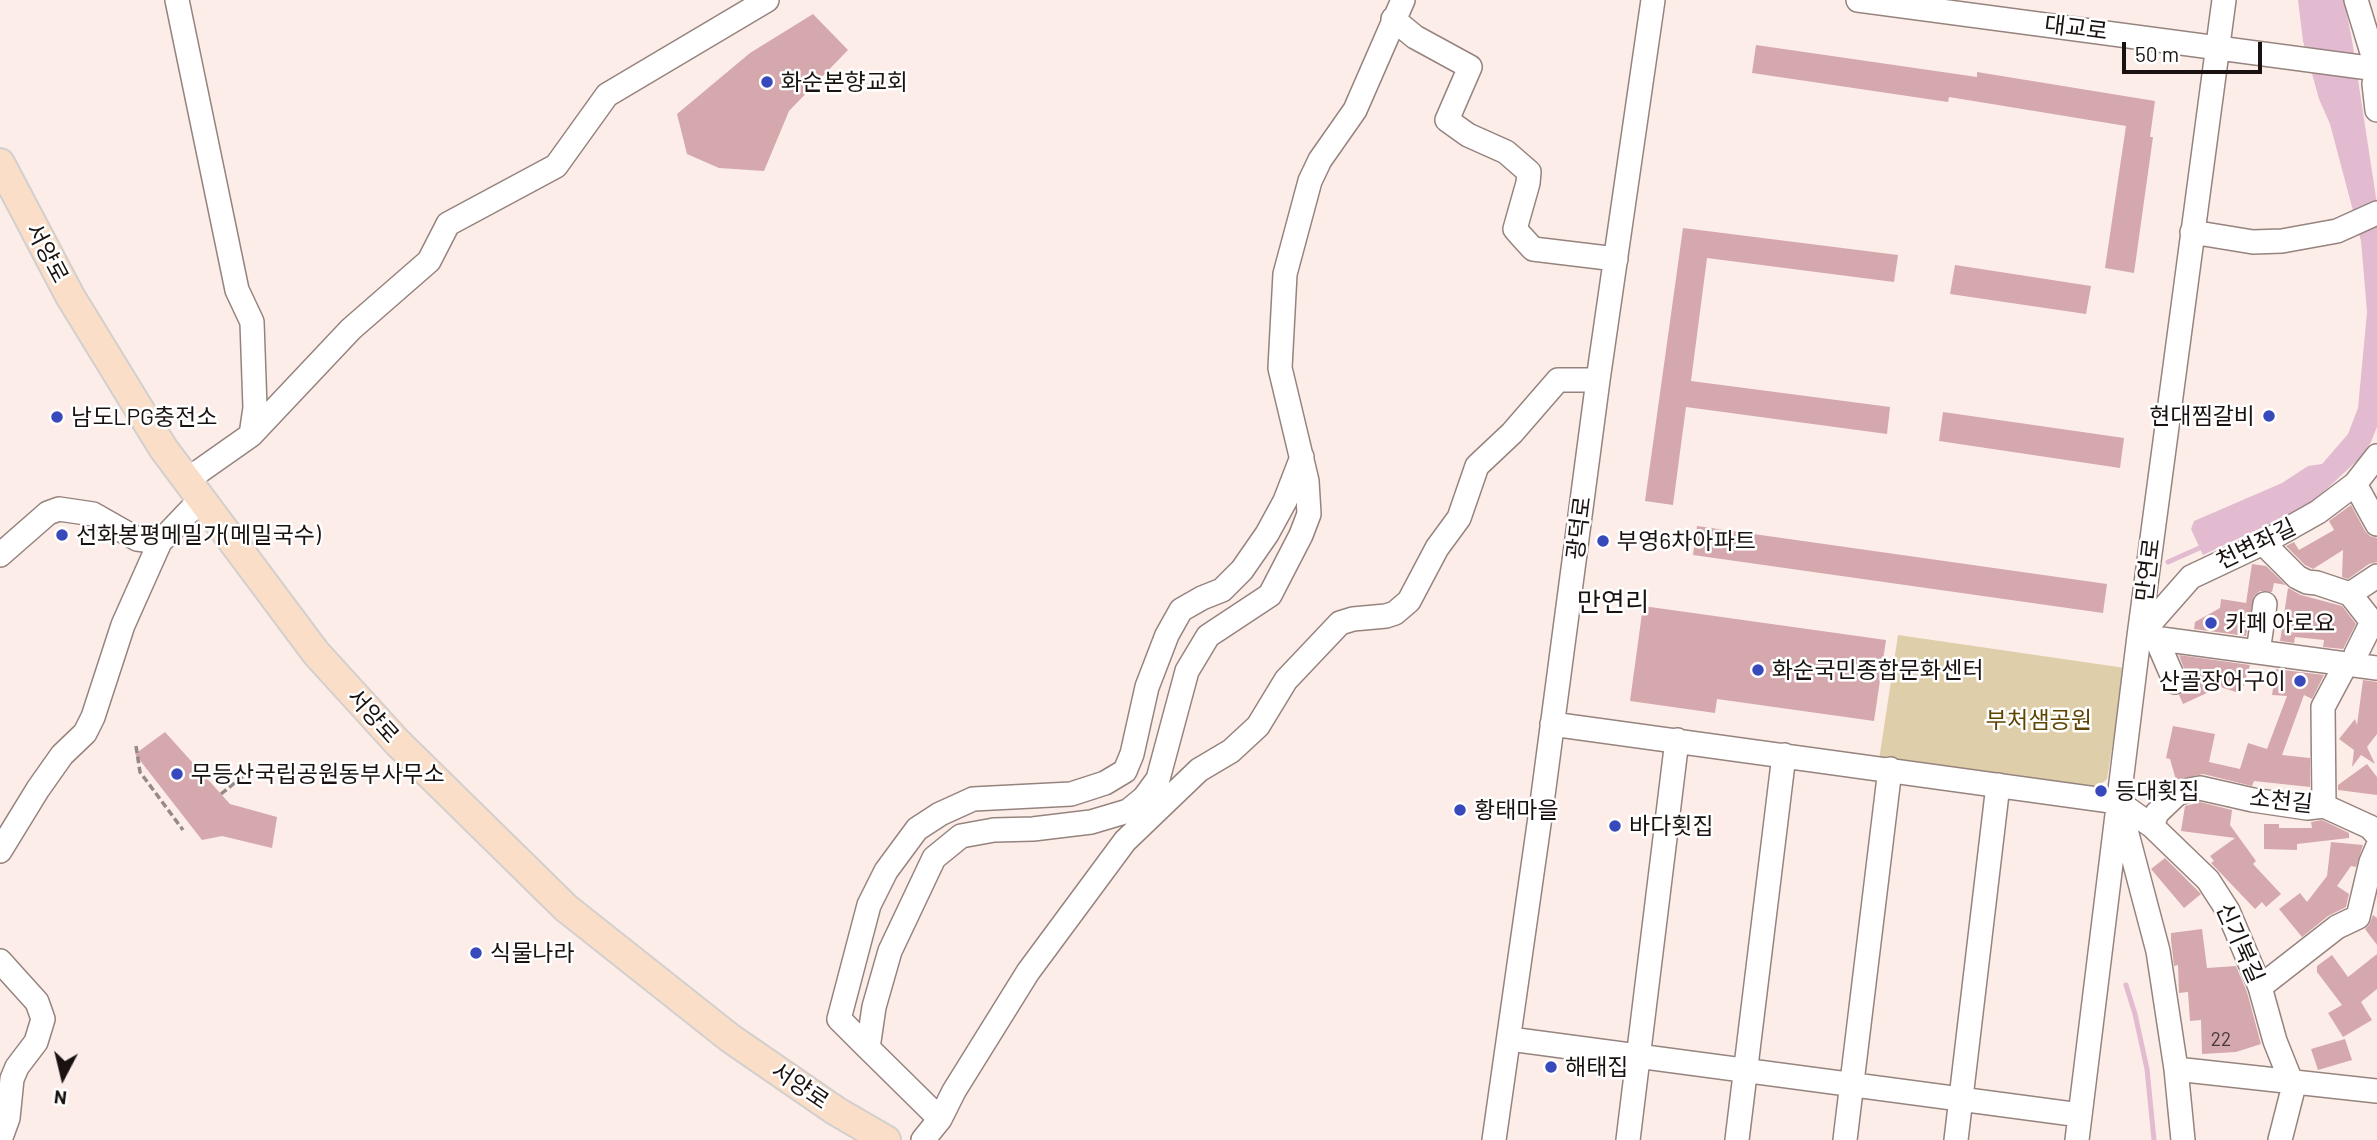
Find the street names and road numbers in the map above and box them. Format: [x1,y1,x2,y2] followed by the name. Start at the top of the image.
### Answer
[2043,10,2109,46] street label: 대교로
[20,218,74,288] street label: 서양로
[1561,495,1597,561] street label: 광덕로
[2212,513,2300,575] street label: 천변좌길
[2130,537,2166,603] street label: 만연로
[342,683,404,749] street label: 서양로
[2248,784,2314,818] street label: 소천길
[2210,899,2270,987] street label: 신기북길
[766,1057,834,1115] street label: 서양로

